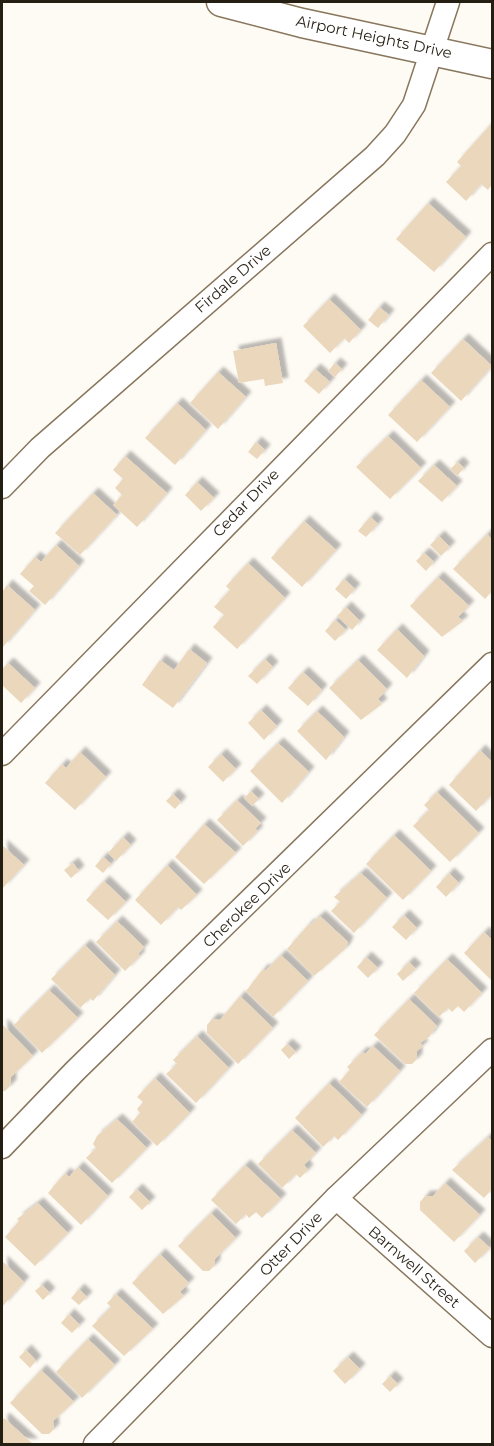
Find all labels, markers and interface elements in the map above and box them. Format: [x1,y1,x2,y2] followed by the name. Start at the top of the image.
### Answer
[294,11,454,62] street label: Airport Heights Drive
[191,240,275,317] street label: Firdale Drive
[208,465,283,541] street label: Cedar Drive
[199,858,295,951] street label: Cherokee Drive
[255,1207,326,1280] street label: Otter Drive
[365,1222,464,1312] street label: Barnwell Street

